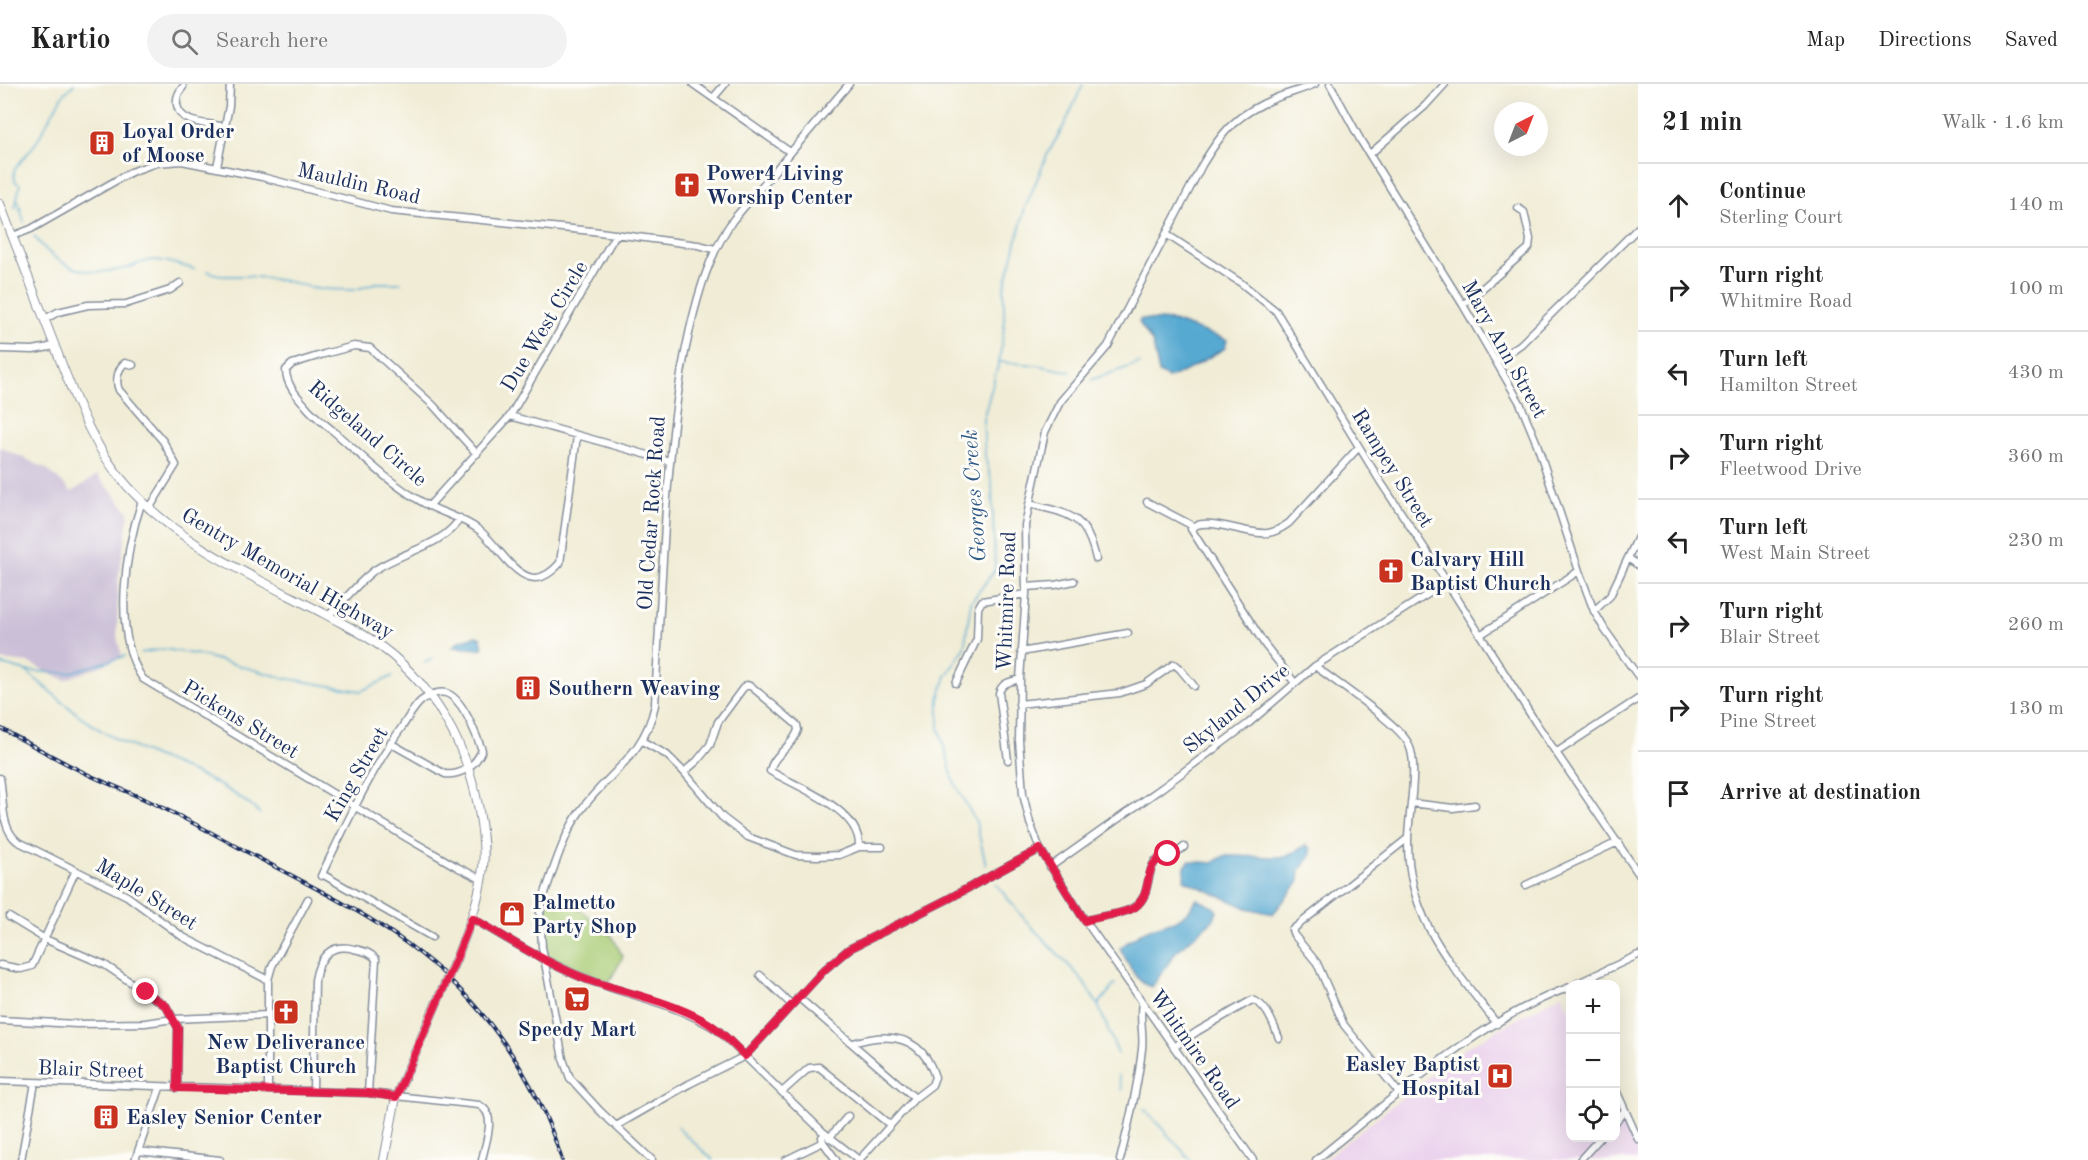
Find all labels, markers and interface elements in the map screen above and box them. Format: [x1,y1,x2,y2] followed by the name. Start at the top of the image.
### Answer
[147,14,567,68] search box
[168,25,201,58] icon: search
[30,27,111,55] text: Kartio
[216,30,328,52] text: Search here
[1806,30,1845,51] text: Map
[1878,30,1972,51] text: Directions
[2005,30,2058,51] text: Saved
[1494,102,1548,156] north arrow
[1662,110,1742,136] text: 21 min
[1941,113,2064,133] text: Walk · 1.6 km
[122,122,234,167] place label: Loyal Order of Moose
[87,128,117,158] building icon: Loyal Order of Moose
[295,160,422,209] street label: Mauldin Road
[706,164,853,209] place label: Power4 Living Worship Center
[672,170,702,200] church icon: Power4 Living Worship Center
[1719,181,1806,203] text: Continue
[1662,189,1695,222] icon: ahead
[2008,195,2064,215] text: 140 m
[1719,208,1843,228] text: Sterling Court
[498,258,592,396] street label: Due West Circle
[1719,265,1823,287] text: Turn right
[1662,273,1695,306] icon: right
[1457,277,1550,422] street label: Mary Ann Street
[2008,279,2064,299] text: 100 m
[1719,292,1852,312] text: Whitmire Road
[1719,349,1808,371] text: Turn left
[1662,357,1695,390] icon: left
[2008,363,2064,383] text: 430 m
[1719,376,1858,396] text: Hamilton Street
[304,377,430,491] street label: Ridgeland Circle
[1347,406,1436,532] street label: Rampey Street
[635,415,670,611] street label: Old Cedar Rock Road
[959,429,991,563] water label: Georges Creek
[1719,433,1823,455] text: Turn right
[1662,441,1695,474] icon: right
[2008,447,2064,467] text: 360 m
[1719,460,1862,480] text: Fleetwood Drive
[177,505,397,644] street label: Gentry Memorial Highway
[1719,517,1808,539] text: Turn left
[1662,525,1695,558] icon: left
[995,531,1020,671] street label: Whitmire Road
[2008,531,2064,551] text: 230 m
[1719,544,1870,564] text: West Main Street
[1410,550,1552,595] place label: Calvary Hill Baptist Church
[1376,556,1406,586] church icon: Calvary Hill Baptist Church
[1719,601,1823,623] text: Turn right
[1662,609,1695,642] icon: right
[2008,615,2064,635] text: 260 m
[1719,628,1820,648] text: Blair Street
[1180,660,1294,758] street label: Skyland Drive
[513,673,543,703] building icon: Southern Weaving
[178,677,302,763] street label: Pickens Street
[548,679,720,700] place label: Southern Weaving
[1719,685,1823,707] text: Turn right
[1662,693,1695,726] icon: right
[2008,699,2064,719] text: 130 m
[1719,712,1817,732] text: Pine Street
[322,724,393,826] street label: King Street
[1662,777,1695,810] icon: arrive
[1719,782,1921,804] text: Arrive at destination
[1154,840,1180,866] route start
[92,856,201,935] street label: Maple Street
[532,893,637,938] place label: Palmetto Party Shop
[497,899,527,929] shop icon: Palmetto Party Shop
[132,978,158,1004] route end
[1566,980,1620,1142] map controls
[1566,980,1620,1034] button: +
[562,984,592,1014] supermarket icon: Speedy Mart
[1145,986,1243,1113] street label: Whitmire Road
[271,997,301,1027] church icon: New Deliverance Baptist Church
[518,1020,637,1041] place label: Speedy Mart
[207,1033,365,1078] place label: New Deliverance Baptist Church
[1566,1034,1620,1088] button: −
[1345,1055,1480,1100] place label: Easley Baptist Hospital
[37,1058,144,1083] street label: Blair Street
[1485,1061,1515,1091] hospital icon: Easley Baptist Hospital
[1566,1088,1620,1142] button: locate
[91,1102,121,1132] building icon: Easley Senior Center
[126,1108,322,1129] place label: Easley Senior Center

